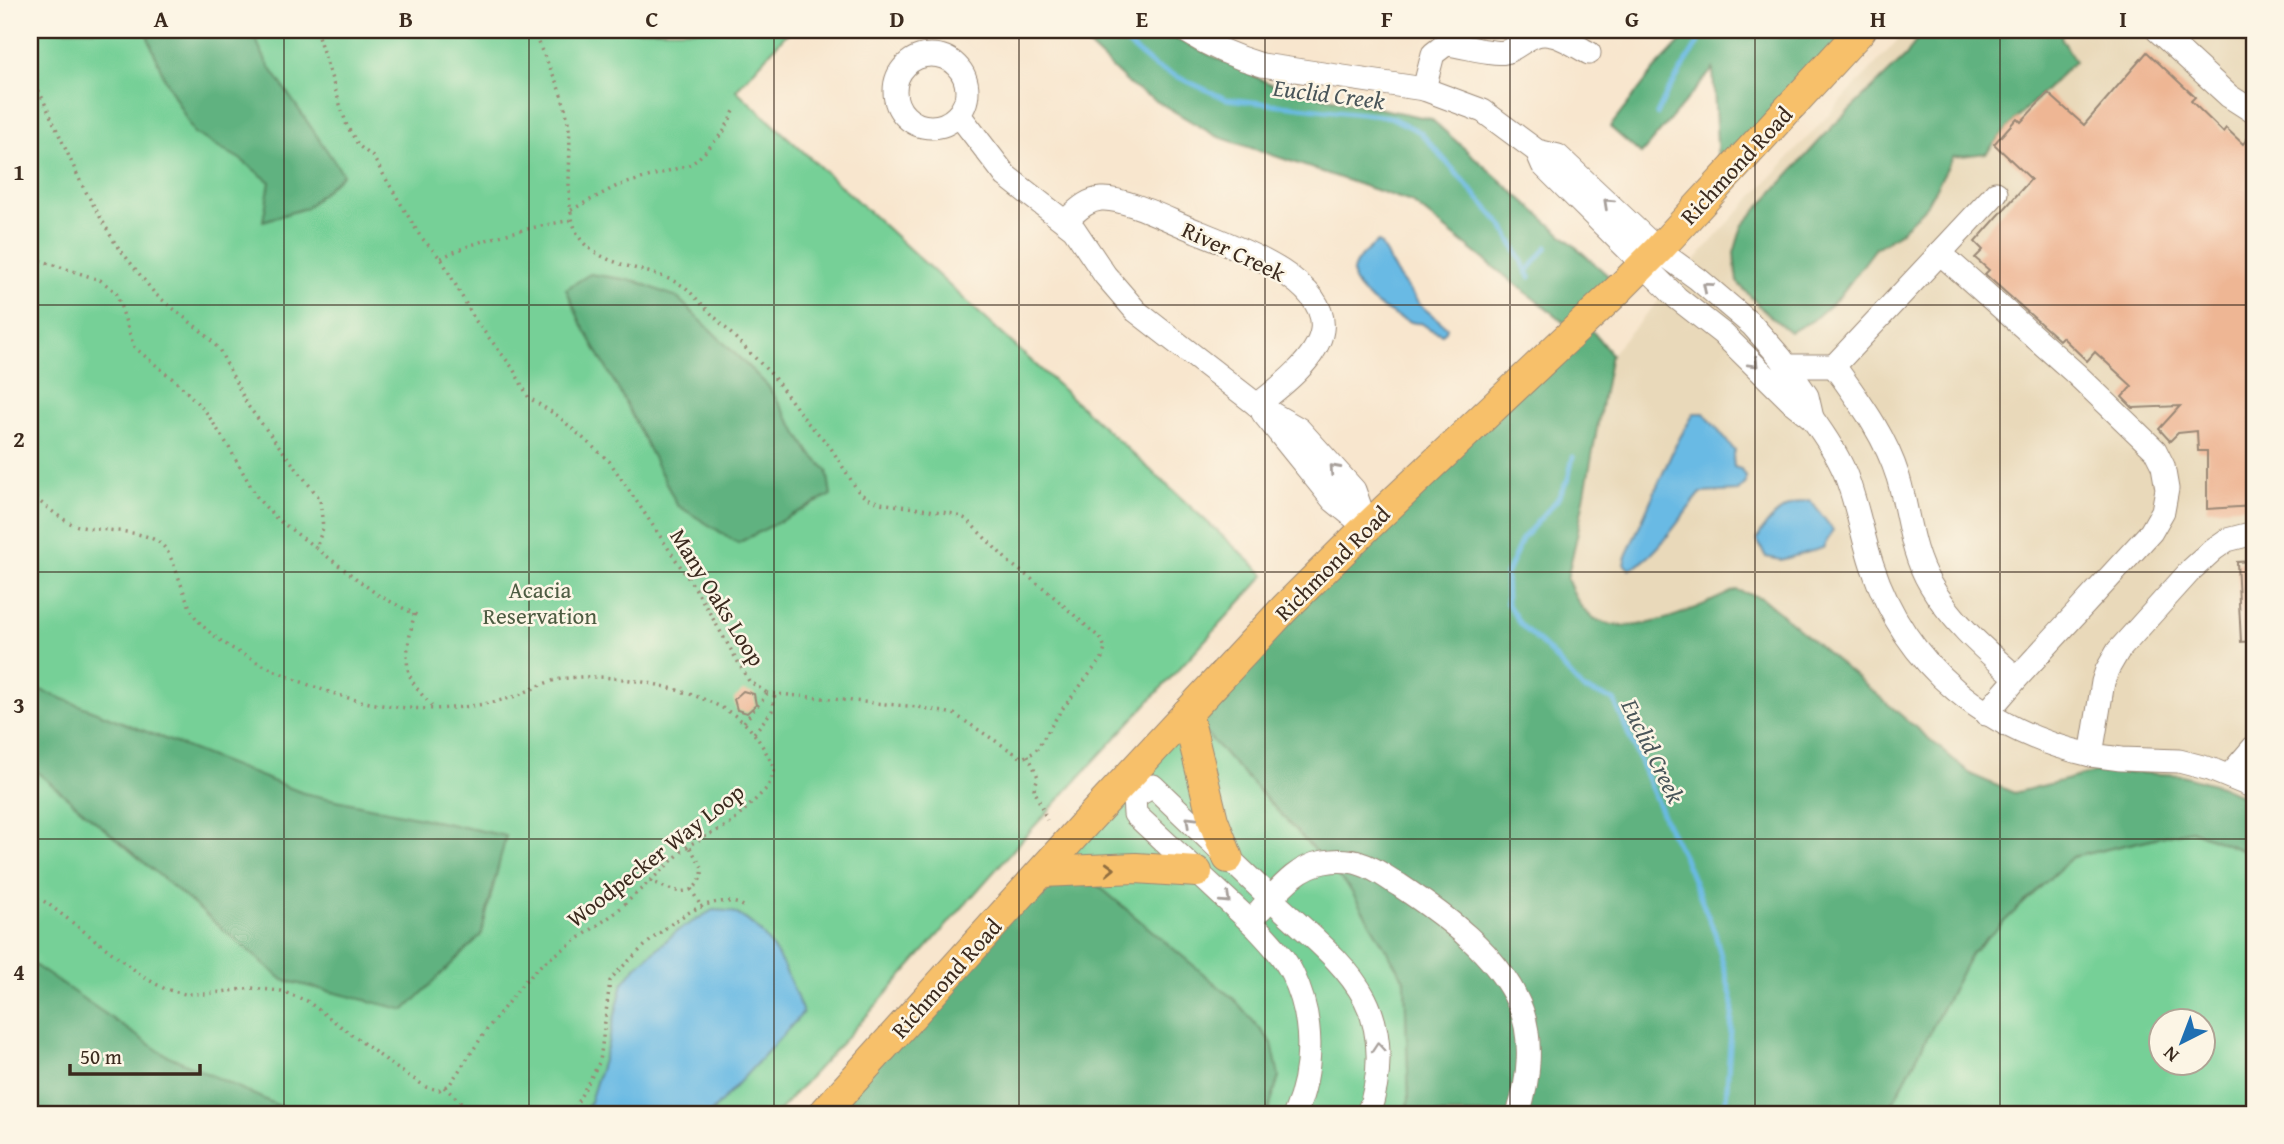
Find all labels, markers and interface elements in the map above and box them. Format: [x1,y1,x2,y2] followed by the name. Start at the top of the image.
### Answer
[154,2,169,35] text: A
[399,2,413,35] text: B
[645,2,659,35] text: C
[890,2,905,35] text: D
[1136,2,1148,35] text: E
[1381,2,1393,35] text: F
[1625,2,1639,35] text: G
[1870,2,1886,35] text: H
[2119,2,2127,35] text: I
[1270,70,1387,118] water label: Euclid Creek
[1672,98,1800,232] street label: Richmond Road
[13,155,25,188] text: 1
[1603,199,1616,211] one-way arrow
[1177,213,1291,290] street label: River Creek
[1703,283,1716,295] one-way arrow
[1746,355,1759,368] one-way arrow
[13,422,25,455] text: 2
[1330,464,1343,477] one-way arrow
[1267,497,1398,628] street label: Richmond Road
[662,522,774,672] street label: Many Oaks Loop
[483,573,597,632] park label: Acacia Reservation
[13,688,25,721] text: 3
[1612,692,1693,809] water label: Euclid Creek
[559,775,751,935] street label: Woodpecker Way Loop
[1185,816,1198,829] one-way arrow
[1105,861,1116,876] one-way arrow
[1218,890,1231,903] one-way arrow
[883,910,1009,1045] street label: Richmond Road
[13,955,25,988] text: 4
[2148,1007,2218,1078] north arrow
[70,1032,200,1076] scale bar
[2156,1040,2185,1069] text: N
[80,1041,122,1072] text: 50 m
[1371,1042,1386,1053] one-way arrow

